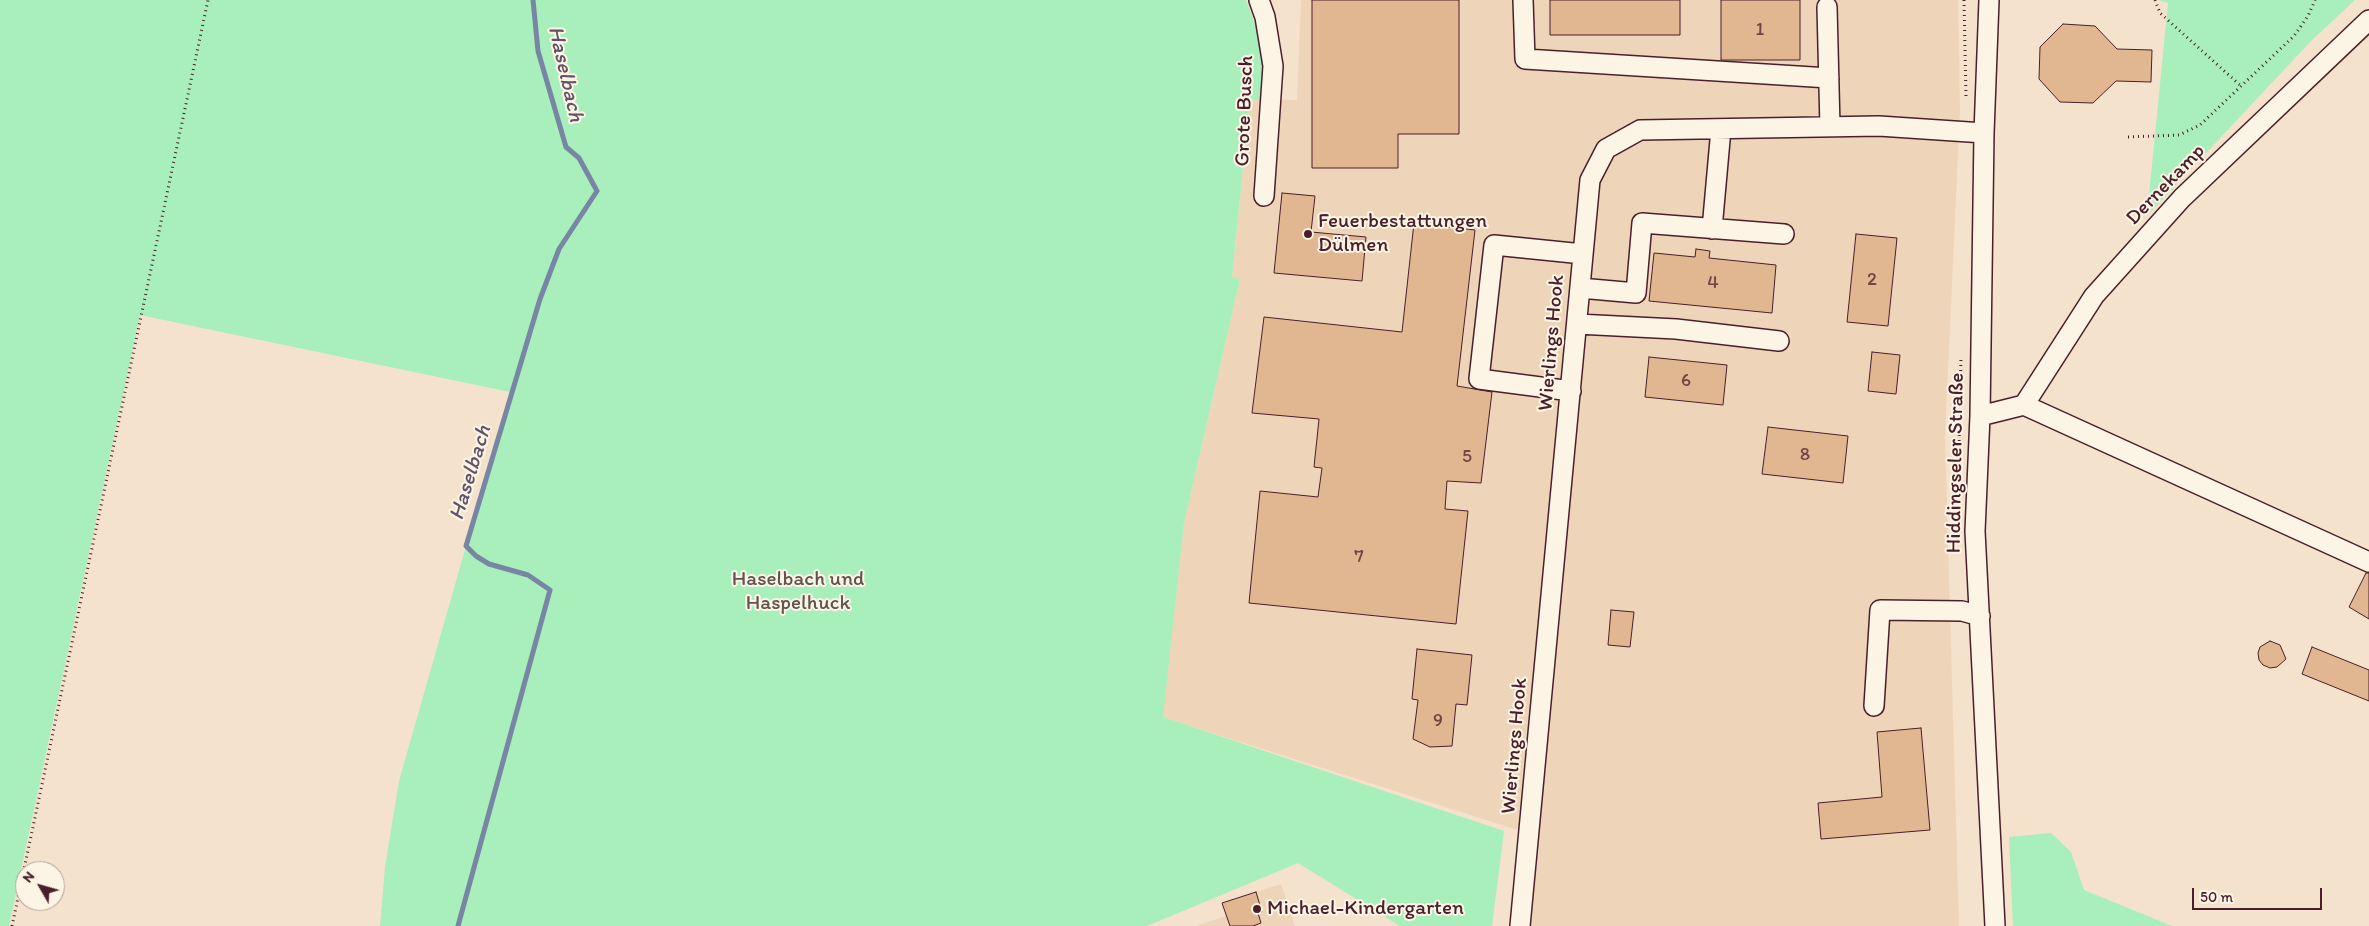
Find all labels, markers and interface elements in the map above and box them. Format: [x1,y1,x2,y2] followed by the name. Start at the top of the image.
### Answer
[1756,19,1764,41] house number: 1
[541,23,589,125] water label: Haselbach
[1230,55,1260,167] street label: Grote Busch
[2121,139,2211,231] street label: Dernekamp
[1318,209,1487,259] place label: Feuerbestattungen Dülmen
[1302,228,1314,240] marker: Feuerbestattungen Dülmen
[1867,269,1877,291] house number: 2
[1707,272,1719,294] house number: 4
[1534,274,1570,412] street label: Wierlings Hook
[1681,370,1691,392] house number: 6
[1942,372,1970,554] street label: Hiddingseler Straße
[444,422,498,524] water label: Haselbach
[1800,444,1810,466] house number: 8
[1462,446,1472,468] house number: 5
[1354,546,1364,568] house number: 7
[732,567,864,617] park label: Haselbach und Haspelhuck
[1497,677,1533,815] street label: Wierlings Hook
[1433,710,1443,732] house number: 9
[15,861,65,911] north arrow
[19,868,38,886] text: N
[2194,878,2324,910] scale bar
[2200,888,2233,906] text: 50 m
[1267,896,1464,922] place label: Michael-Kindergarten
[1251,903,1263,915] marker: Michael-Kindergarten

